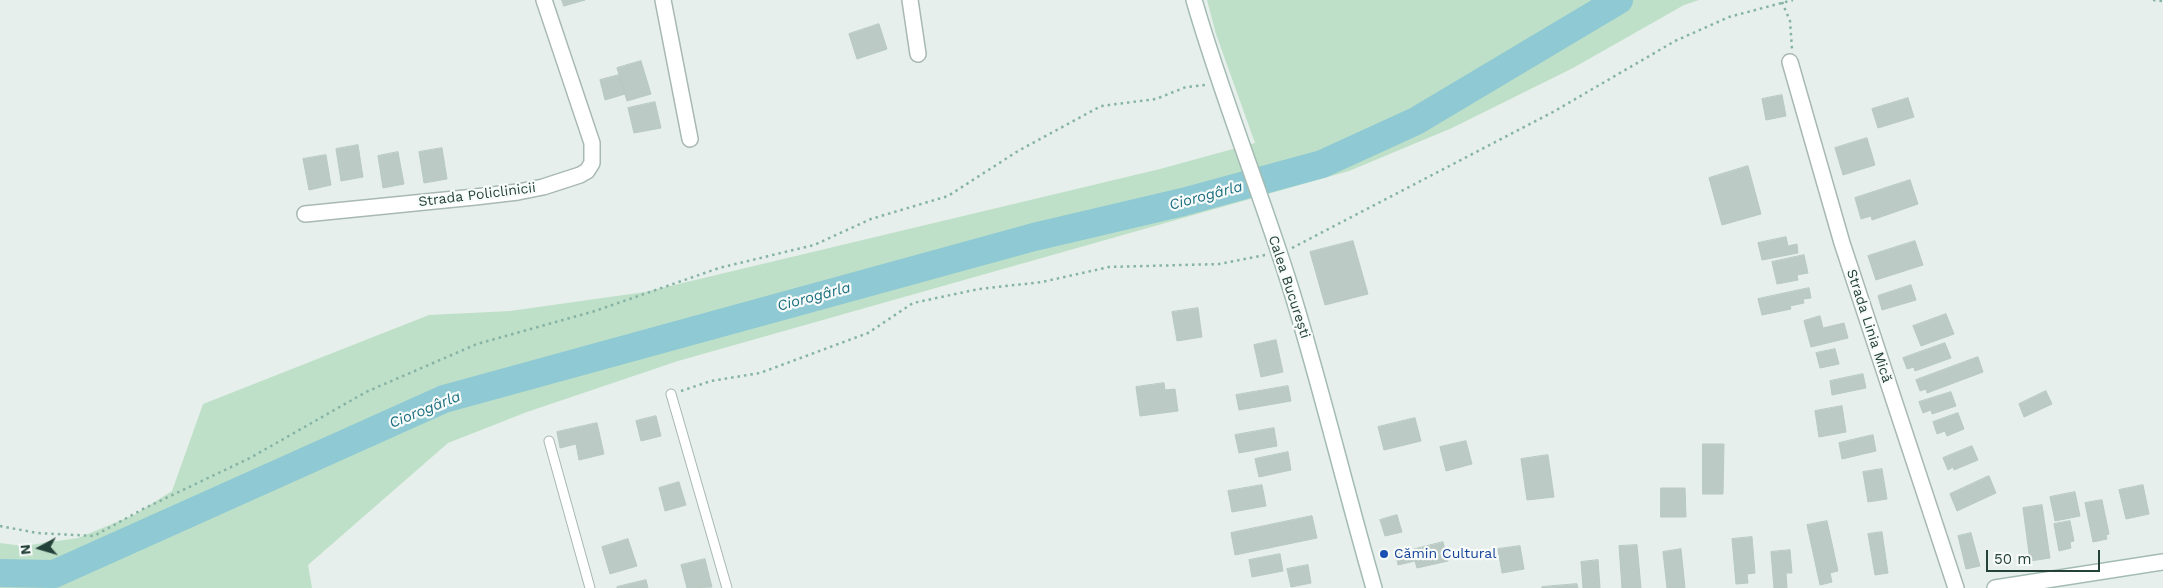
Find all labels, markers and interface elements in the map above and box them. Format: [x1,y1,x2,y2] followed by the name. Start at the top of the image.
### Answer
[1167,178,1245,214] water label: Ciorogârla
[417,179,537,211] street label: Strada Policlinicii
[1264,233,1314,341] street label: Calea București
[1843,267,1895,385] street label: Strada Linia Mică
[775,279,853,315] water label: Ciorogârla
[387,388,463,432] water label: Ciorogârla
[15,523,65,573] north arrow
[1988,540,2102,572] scale bar
[17,544,34,556] text: N
[1394,546,1497,562] place label: Cămin Cultural
[1378,548,1390,560] marker: Cămin Cultural
[1994,550,2031,568] text: 50 m

